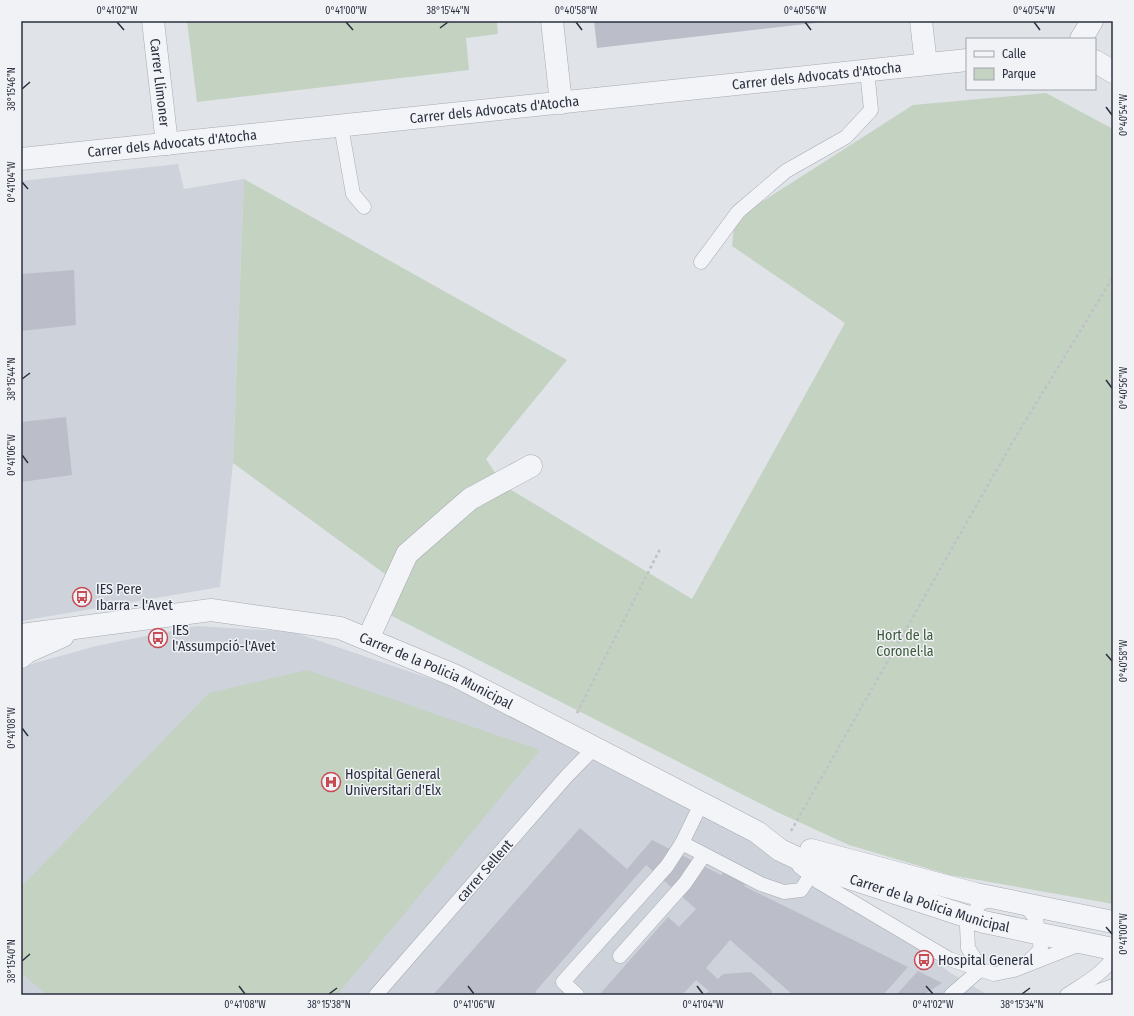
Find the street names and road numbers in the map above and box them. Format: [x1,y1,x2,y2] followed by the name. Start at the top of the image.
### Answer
[147,37,174,128] street label: Carrer Llimoner
[731,58,902,93] street label: Carrer dels Advocats d'Atocha
[409,92,580,127] street label: Carrer dels Advocats d'Atocha
[87,126,258,160] street label: Carrer dels Advocats d'Atocha
[357,628,516,713] street label: Carrer de la Policia Municipal
[453,836,516,905] street label: carrer Sellent
[848,870,1012,936] street label: Carrer de la Policia Municipal

